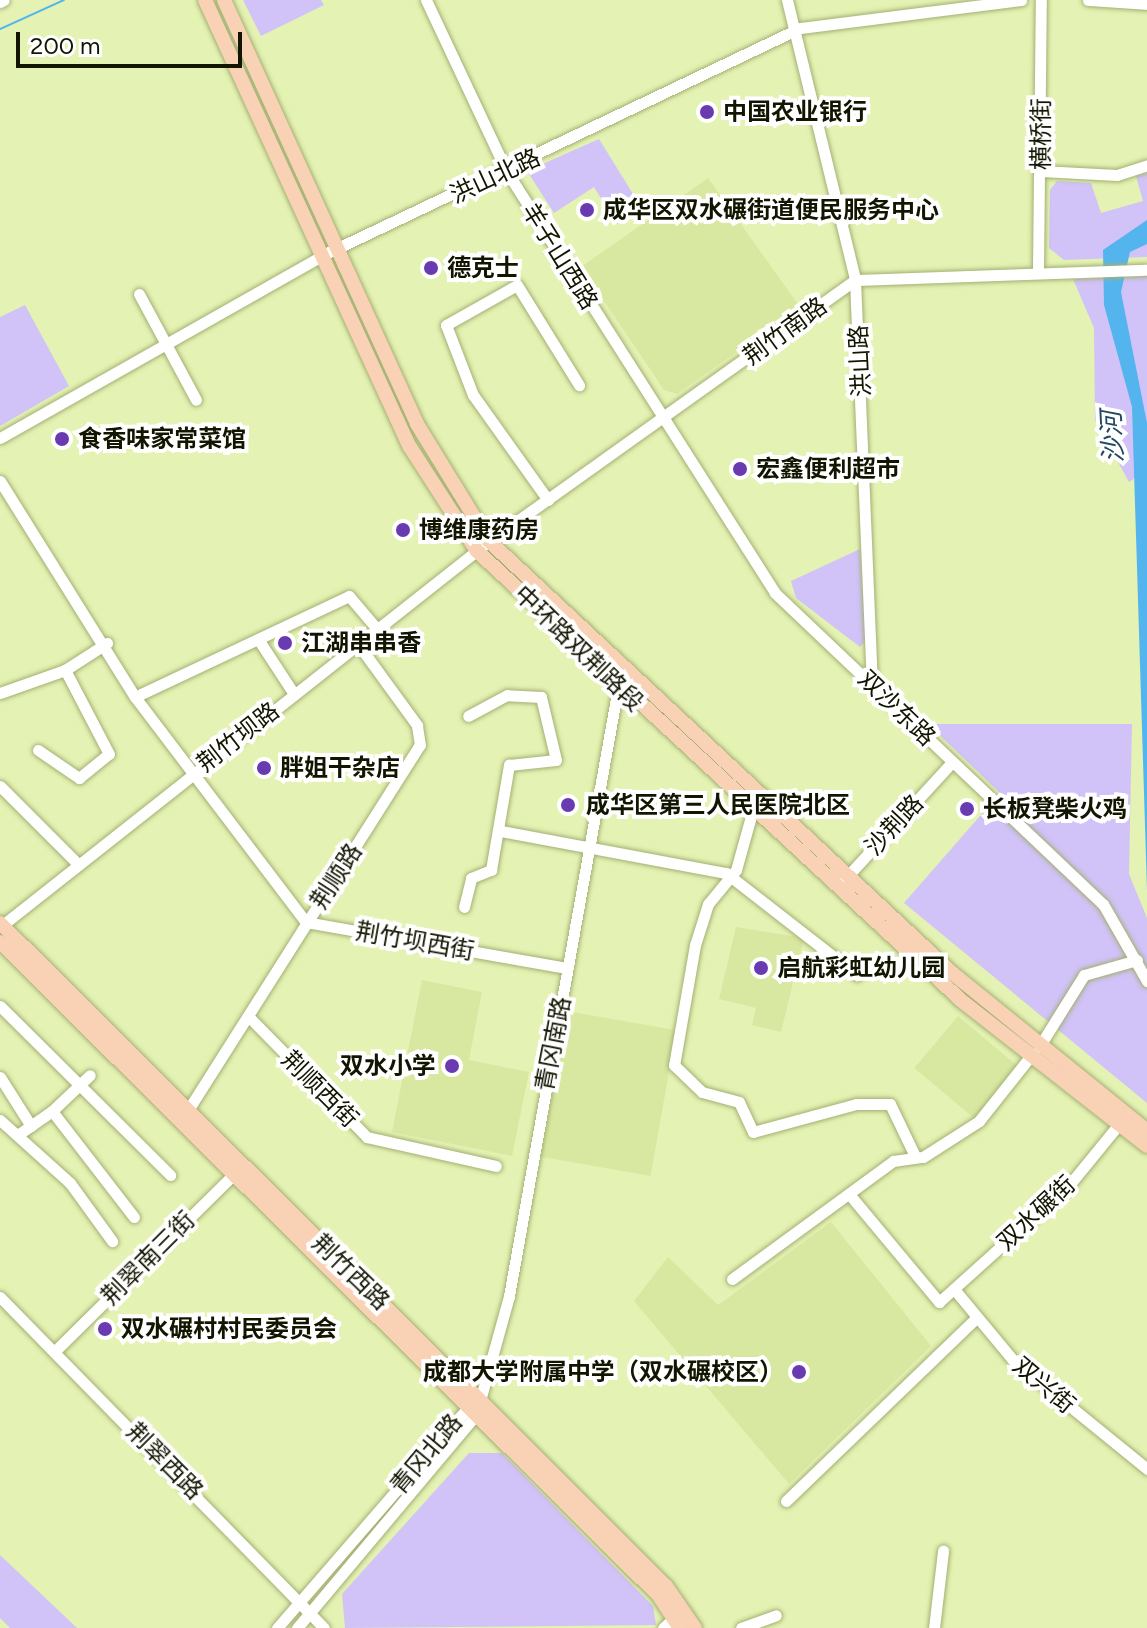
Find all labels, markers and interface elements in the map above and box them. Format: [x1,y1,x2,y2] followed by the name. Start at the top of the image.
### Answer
[20,16,246,66] scale bar
[30,31,101,60] text: 200 m
[723,98,867,126] place label: 中国农业银行
[1027,98,1055,170] street label: 横桥街
[698,103,716,121] marker: 中国农业银行
[445,143,545,209] street label: 洪山北路
[603,196,939,224] place label: 成华区双水碾街道便民服务中心
[516,197,604,315] street label: 羊子山西路
[578,201,596,219] marker: 成华区双水碾街道便民服务中心
[447,254,519,282] place label: 德克士
[422,259,440,277] marker: 德克士
[738,291,832,371] street label: 荆竹南路
[844,324,876,398] street label: 洪山路
[1096,410,1130,464] water label: 沙河
[78,425,246,453] place label: 食香味家常菜馆
[53,430,71,448] marker: 食香味家常菜馆
[756,455,900,483] place label: 宏鑫便利超市
[731,460,749,478] marker: 宏鑫便利超市
[419,516,539,544] place label: 博维康药房
[394,521,412,539] marker: 博维康药房
[509,579,649,717] street label: 中环路双荆路段
[301,629,421,657] place label: 江湖串串香
[276,634,294,652] marker: 江湖串串香
[852,664,942,752] street label: 双沙东路
[191,696,285,778] street label: 荆竹坝路
[280,754,400,782] place label: 胖姐干杂店
[255,759,273,777] marker: 胖姐干杂店
[859,789,929,861] street label: 沙荆路
[586,791,850,819] place label: 成华区第三人民医院北区
[557,794,579,816] marker: 成华区第三人民医院北区
[983,795,1127,823] place label: 长板凳柴火鸡
[958,800,976,818] marker: 长板凳柴火鸡
[304,838,368,914] street label: 荆顺路
[353,916,477,966] street label: 荆竹坝西街
[777,954,945,982] place label: 启航彩虹幼儿园
[752,959,770,977] marker: 启航彩虹幼儿园
[530,994,576,1094] street label: 青冈南路
[276,1045,364,1133] street label: 荆顺西街
[340,1052,436,1080] place label: 双水小学
[443,1057,461,1075] marker: 双水小学
[991,1170,1081,1256] street label: 双水碾街
[95,1205,201,1311] street label: 荆翠南三街
[306,1228,396,1316] street label: 荆竹西路
[121,1315,337,1343] place label: 双水碾村村民委员会
[96,1320,114,1338] marker: 双水碾村村民委员会
[1007,1351,1081,1419] street label: 双兴街
[423,1358,783,1386] place label: 成都大学附属中学（双水碾校区）
[790,1363,808,1381] marker: 成都大学附属中学（双水碾校区）
[384,1408,468,1500] street label: 青冈北路
[121,1417,209,1505] street label: 荆翠西路

